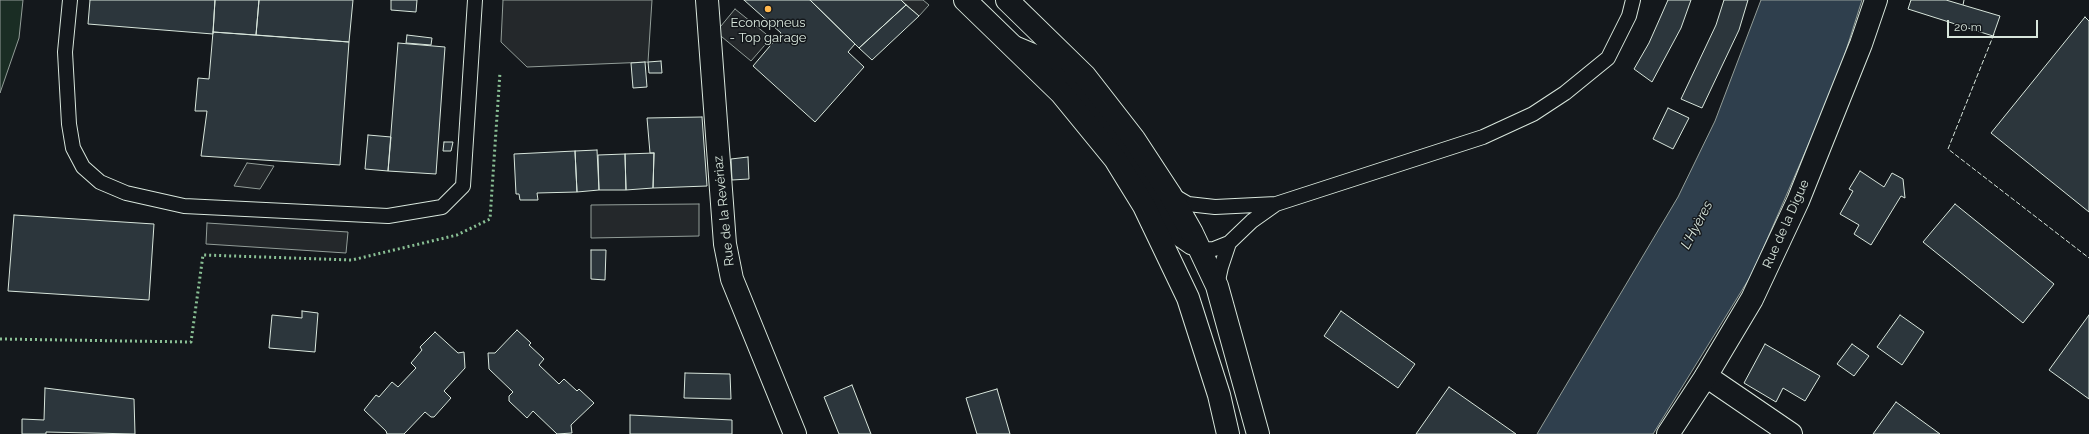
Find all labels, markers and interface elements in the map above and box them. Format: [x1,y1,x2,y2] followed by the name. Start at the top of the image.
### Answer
[763,4,773,14] marker: Econopneus - Top garage
[1949,12,2040,38] scale bar
[730,15,806,46] place label: Econopneus - Top garage
[1954,20,1982,34] text: 20 m
[710,155,738,267] street label: Rue de la Revériaz
[1759,177,1813,271] street label: Rue de la Digue
[1677,198,1717,252] water label: L'Hyères

